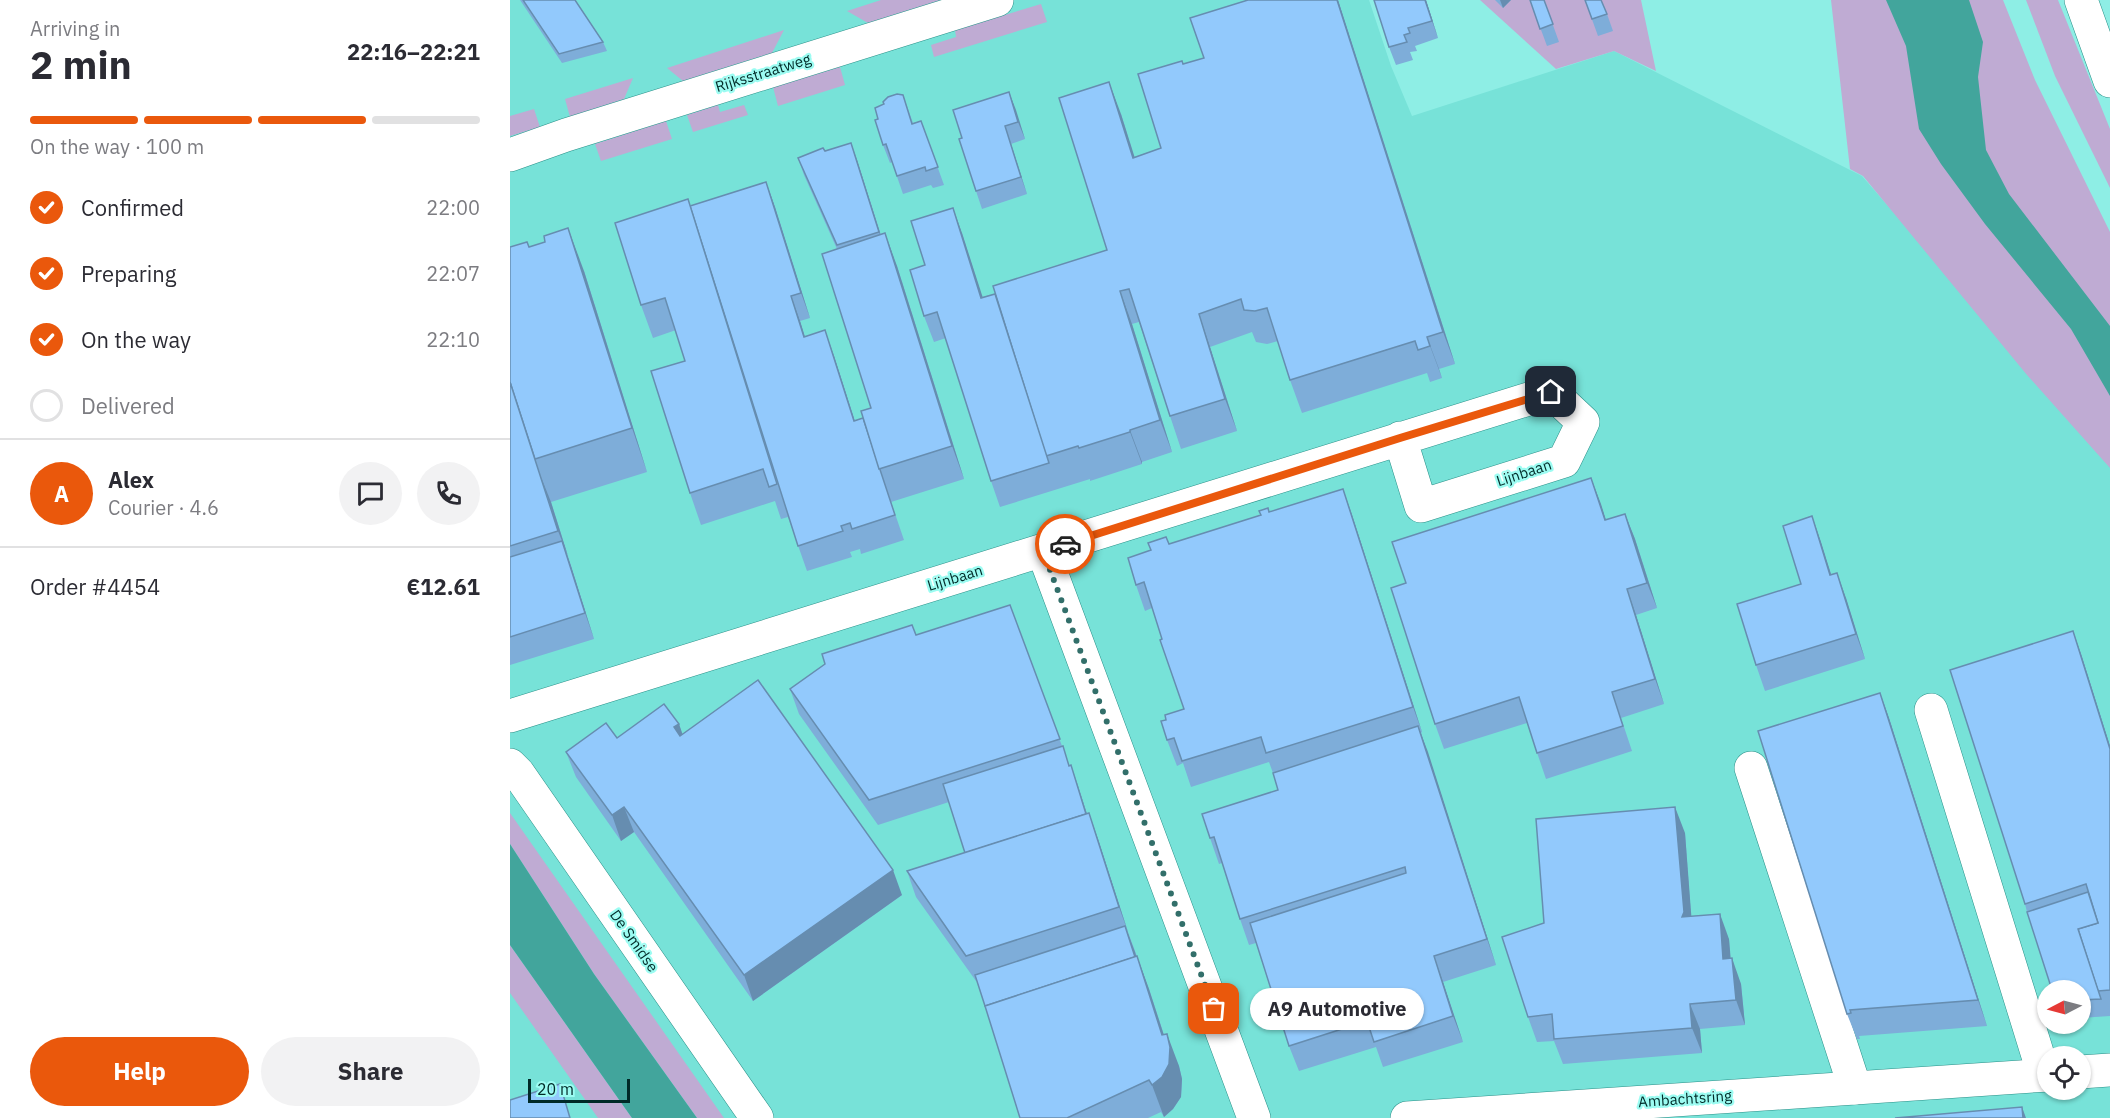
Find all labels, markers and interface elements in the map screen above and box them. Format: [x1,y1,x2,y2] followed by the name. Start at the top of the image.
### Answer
[30,15,120,42] text: Arriving in
[347,37,480,66] text: 22:16–22:21
[30,39,132,90] text: 2 min
[713,49,813,96] street label: Rijksstraatweg
[30,133,204,160] text: On the way · 100 m
[30,191,63,224] icon: check
[81,193,184,222] text: Confirmed
[426,194,480,221] text: 22:00
[30,257,63,290] icon: check
[81,259,176,288] text: Preparing
[426,260,480,287] text: 22:07
[30,323,63,356] icon: check
[81,325,191,354] text: On the way
[426,326,480,353] text: 22:10
[1525,366,1576,417] pin
[1534,375,1567,408] icon: home
[81,391,175,420] text: Delivered
[1494,455,1554,490] street label: Lijnbaan
[339,462,402,525] button: chat
[417,462,480,525] button: phone
[108,465,154,494] text: Alex
[54,479,69,508] text: A
[108,494,219,521] text: Courier · 4.6
[1035,514,1095,574] courier
[1049,528,1082,561] icon: car
[925,560,985,595] street label: Lijnbaan
[30,572,160,601] text: Order #4454
[407,572,480,601] text: €12.61
[606,906,663,976] street label: De Smidse
[2037,980,2091,1034] north arrow
[2037,980,2091,1100] map controls
[1188,983,1239,1034] pin
[1250,988,1424,1030] callout: A9 Automotive
[1197,992,1230,1025] icon: bag
[1267,995,1407,1022] text: A9 Automotive
[30,1037,249,1106] button: Help
[261,1037,480,1106] button: Share
[2037,1046,2091,1100] button: locate
[528,1076,630,1104] scale bar
[537,1079,574,1099] text: 20 m
[1638,1086,1732,1111] street label: Ambachtsring

